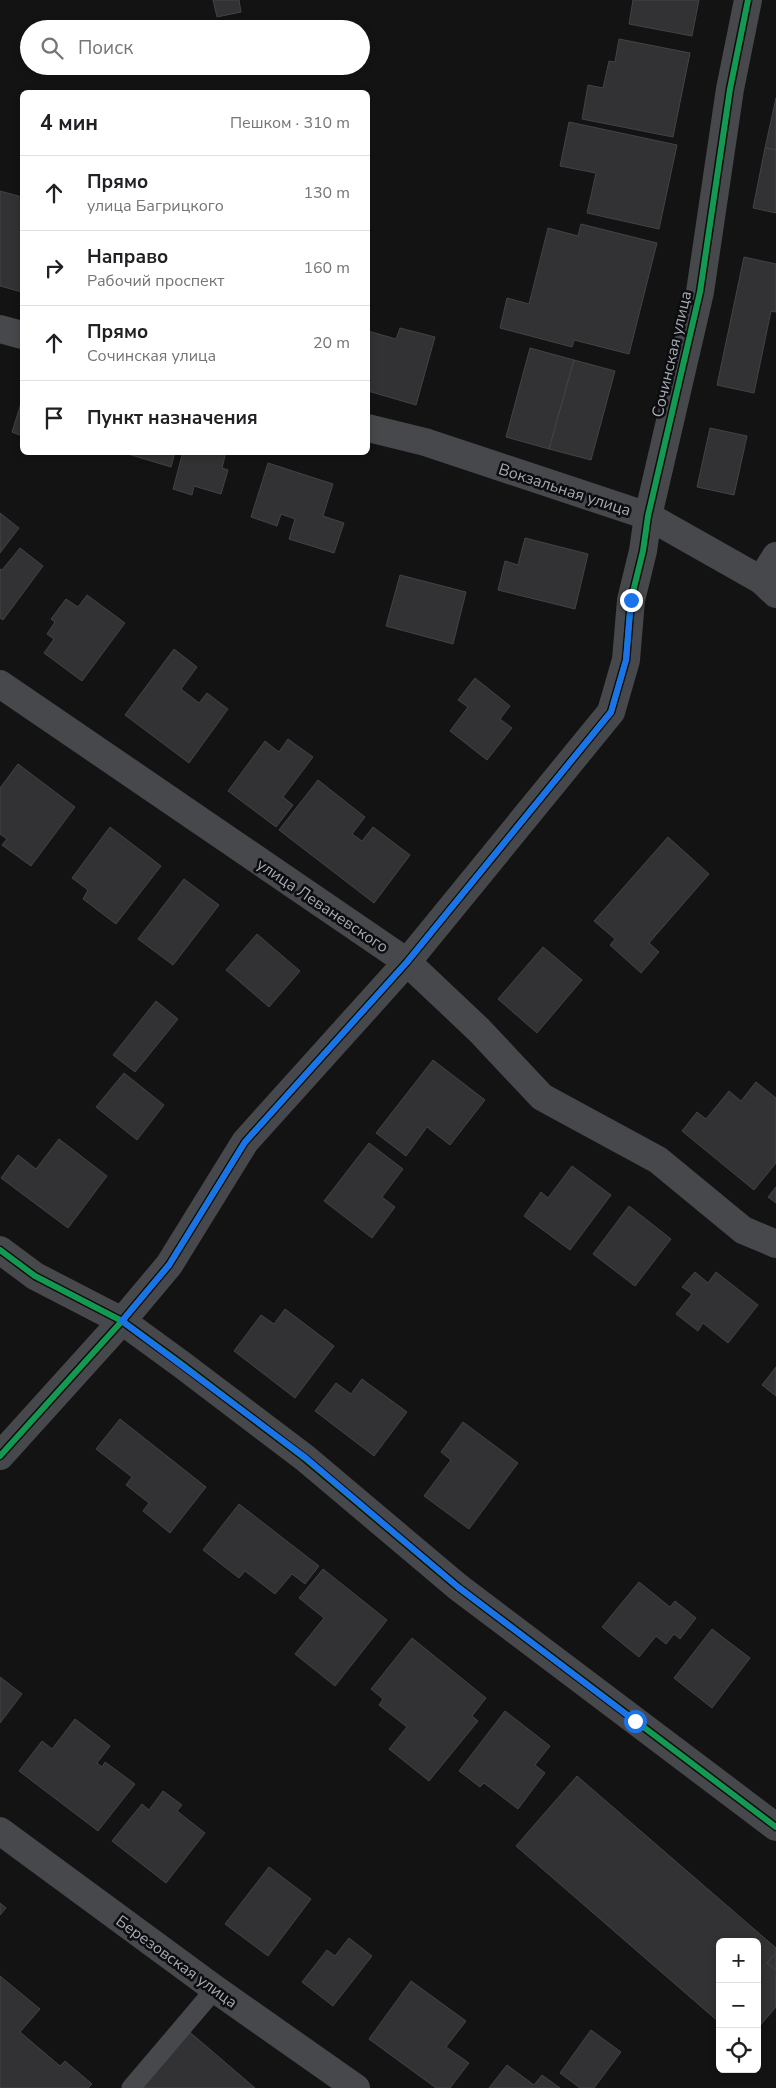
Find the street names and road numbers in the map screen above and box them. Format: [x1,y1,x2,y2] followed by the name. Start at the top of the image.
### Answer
[647,289,697,420] street label: Сочинская улица
[496,458,634,522] street label: Вокзальная улица
[252,854,393,958] street label: улица Леваневского
[111,1910,242,2013] street label: Березовская улица

